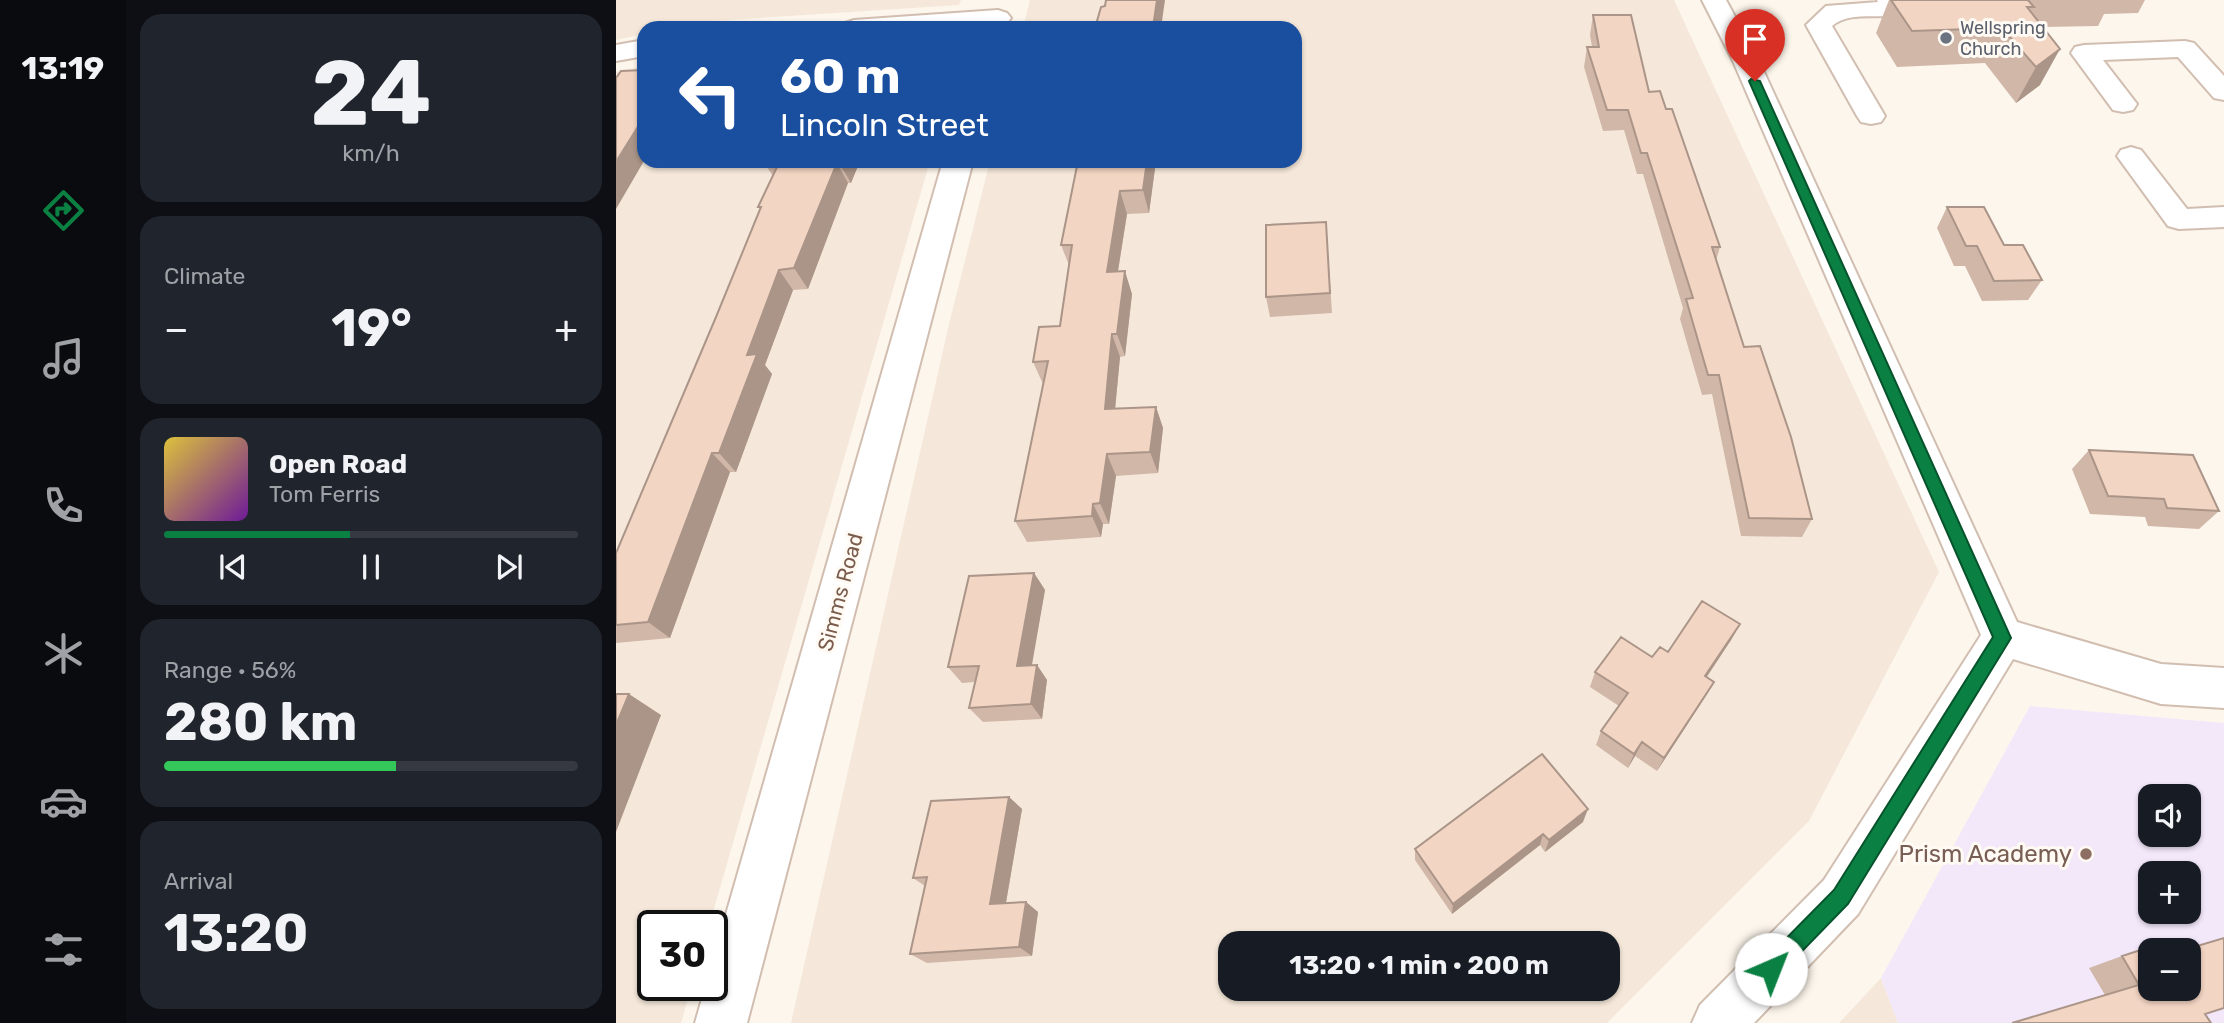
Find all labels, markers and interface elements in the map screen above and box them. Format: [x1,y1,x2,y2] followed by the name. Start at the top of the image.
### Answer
[1725,9,1785,81] pin
[1960,17,2046,60] place label: Wellspring Church
[1736,20,1774,58] icon: arrive
[1938,30,1954,46] marker: Wellspring Church
[311,39,431,147] text: 24
[780,47,901,105] text: 60 m
[22,49,104,87] text: 13:19
[665,49,756,140] icon: left
[780,106,989,144] text: Lincoln Street
[342,139,400,167] text: km/h
[39,186,88,235] icon: directions
[164,262,245,290] text: Climate
[331,297,412,359] text: 19°
[164,306,189,352] text: −
[554,306,578,352] text: +
[39,334,88,383] icon: music
[269,449,407,480] text: Open Road
[269,480,380,508] text: Tom Ferris
[39,481,88,530] icon: phone
[812,530,868,654] street label: Simms Road
[214,548,252,586] icon: previous
[352,548,390,586] icon: pause
[490,548,528,586] icon: next
[39,629,88,678] icon: climate
[164,656,296,684] text: Range · 56%
[164,691,358,753] text: 280 km
[39,777,88,826] icon: car
[2138,784,2201,1001] map controls
[2138,784,2201,847] button: sound
[1898,840,2072,868] place label: Prism Academy
[2078,846,2094,862] marker: Prism Academy
[2138,861,2201,924] button: +
[164,867,233,895] text: Arrival
[164,902,308,964] text: 13:20
[637,910,728,1001] speed limit sign: 30
[39,925,88,974] icon: filters
[1734,932,1808,1006] position arrow
[2138,938,2201,1001] button: −
[1289,950,1549,981] text: 13:20 · 1 min · 200 m

